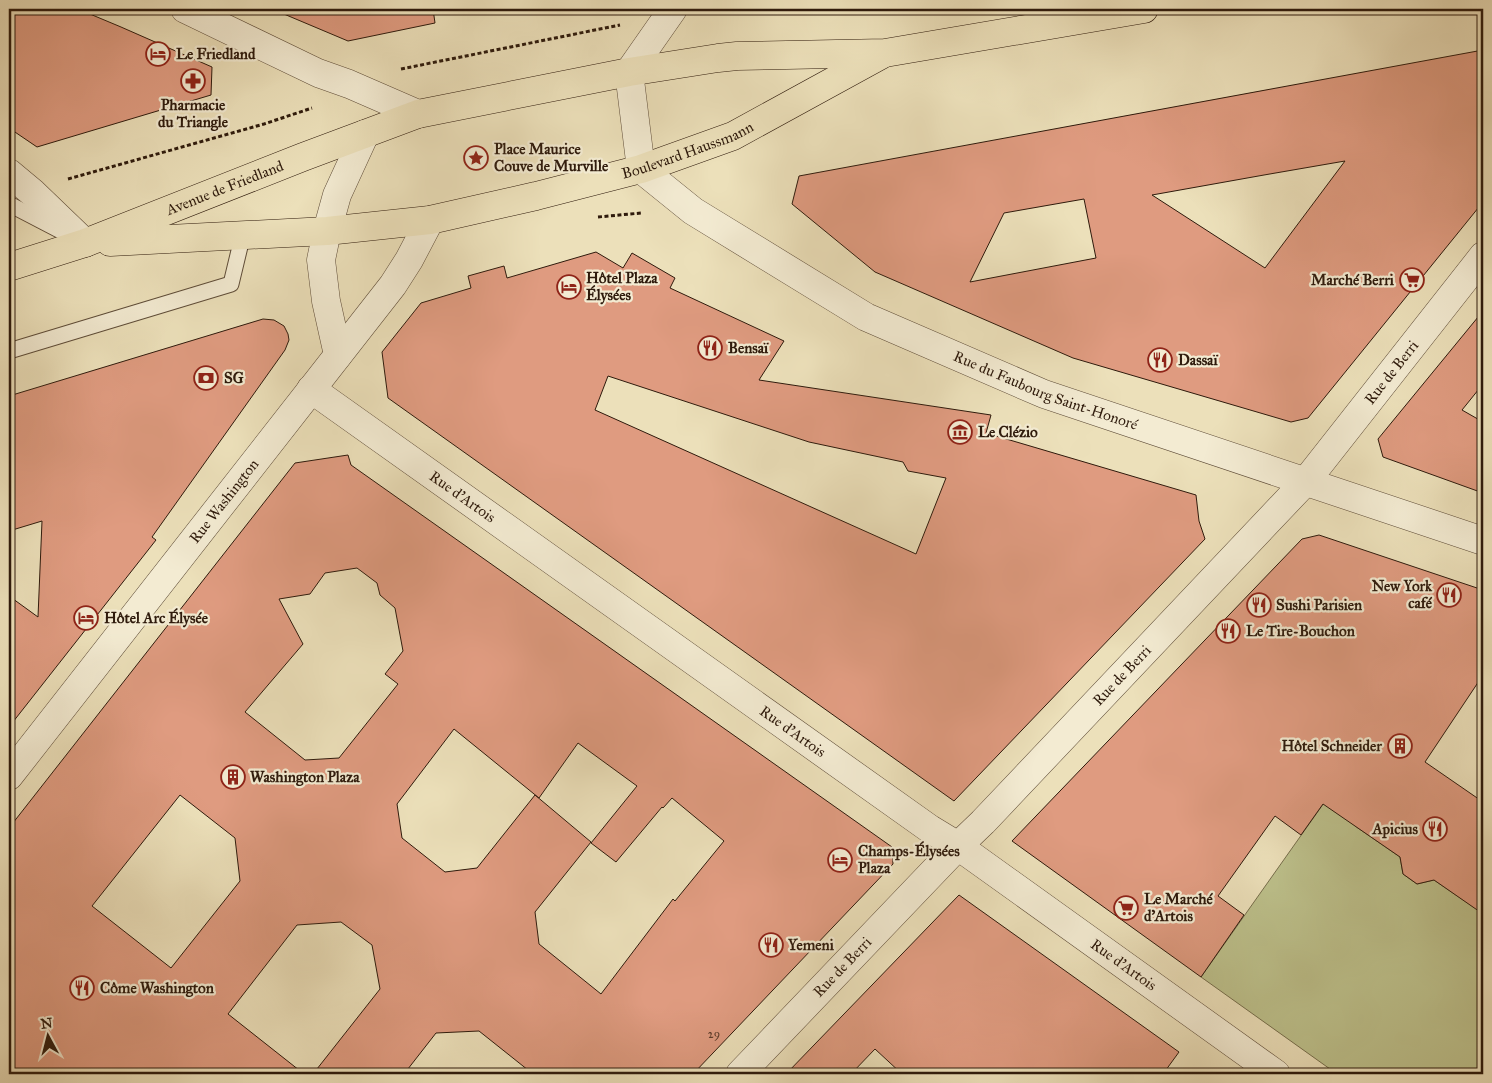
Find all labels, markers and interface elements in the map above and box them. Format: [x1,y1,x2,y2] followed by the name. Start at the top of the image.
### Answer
[145,41,171,67] hotel icon: Le Friedland
[176,45,256,63] place label: Le Friedland
[180,68,206,94] pharmacy icon: Pharmacie du Triangle
[158,96,229,132] place label: Pharmacie du Triangle
[620,118,757,183] street label: Boulevard Haussmann
[494,140,609,175] place label: Place Maurice Couve de Murville
[463,145,489,171] place icon: Place Maurice Couve de Murville
[163,156,286,219] street label: Avenue de Friedland
[1399,267,1425,293] supermarket icon: Marché Berri
[586,269,658,305] place label: Hôtel Plaza Élysées
[1311,271,1395,289] place label: Marché Berri
[556,274,582,300] hotel icon: Hôtel Plaza Élysées
[697,335,723,361] restaurant icon: Bensaï
[1361,337,1422,408] street label: Rue de Berri
[728,339,769,357] place label: Bensaï
[951,347,1141,434] street label: Rue du Faubourg Saint-Honoré
[1147,347,1173,373] restaurant icon: Dassaï
[1178,351,1218,369] place label: Dassaï
[193,365,219,391] bank icon: SG
[224,369,244,387] place label: SG
[947,419,973,445] museum icon: Le Clézio
[978,423,1038,441] place label: Le Clézio
[185,455,263,547] street label: Rue Washington
[426,467,499,526] street label: Rue d'Artois
[1372,577,1433,612] place label: New York café
[1436,582,1462,608] restaurant icon: New York café
[1246,592,1272,618] restaurant icon: Sushi Parisien
[1276,596,1363,614] place label: Sushi Parisien
[73,605,99,631] hotel icon: Hôtel Arc Élysée
[104,608,209,628] place label: Hôtel Arc Élysée
[1215,618,1241,644] restaurant icon: Le Tire-Bouchon
[1246,622,1356,640] place label: Le Tire-Bouchon
[1089,641,1155,709] street label: Rue de Berri
[756,702,829,761] street label: Rue d'Artois
[1387,733,1413,759] building icon: Hôtel Schneider
[1282,737,1382,755] place label: Hôtel Schneider
[220,764,246,790] building icon: Washington Plaza
[250,768,360,787] place label: Washington Plaza
[1422,816,1448,842] restaurant icon: Apicius
[1372,820,1419,839] place label: Apicius
[858,841,960,877] place label: Champs-Élysées Plaza
[827,847,853,873] hotel icon: Champs-Élysées Plaza
[1144,890,1214,925] place label: Le Marché d’Artois
[1113,895,1139,921] supermarket icon: Le Marché d’Artois
[758,932,784,958] restaurant icon: Yemeni
[809,933,875,1001] street label: Rue de Berri
[1087,935,1160,994] street label: Rue d'Artois
[787,936,835,954] place label: Yemeni
[69,975,95,1001] restaurant icon: Côme Washington
[100,979,215,998] place label: Côme Washington
[22,1010,72,1060] north arrow
[40,1014,54,1033] text: N
[708,1027,720,1041] house number: 29

